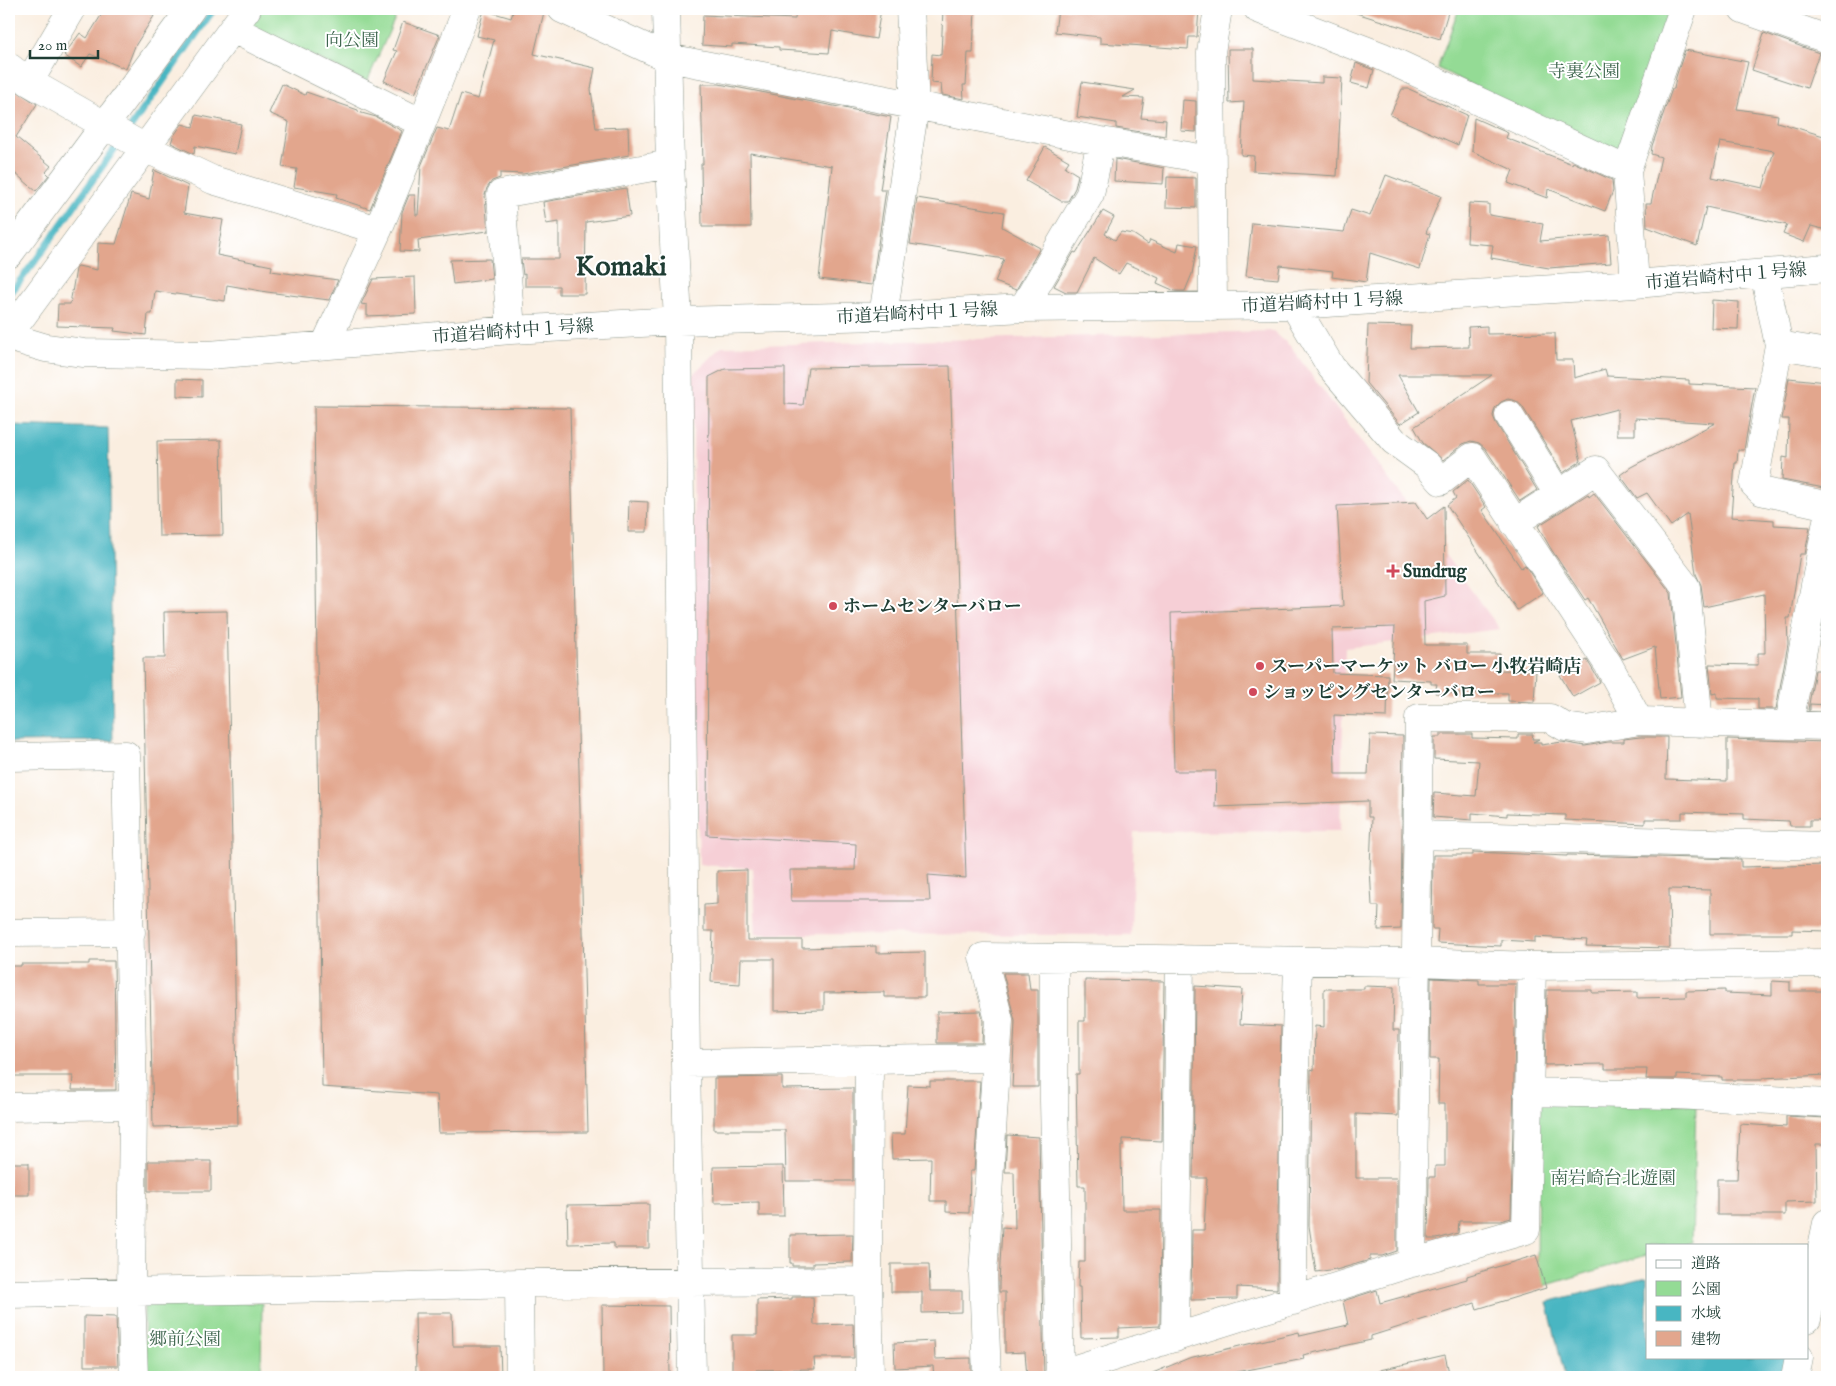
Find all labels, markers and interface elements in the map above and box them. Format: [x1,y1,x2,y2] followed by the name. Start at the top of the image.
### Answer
[30,28,98,60] scale bar
[325,30,379,53] park label: 向公園
[38,36,68,55] text: 20 m
[1548,61,1620,84] park label: 寺裏公園
[575,250,667,285] district label: Komaki
[1644,259,1808,296] street label: 市道岩崎村中１号線
[1241,288,1404,319] street label: 市道岩崎村中１号線
[836,299,999,330] street label: 市道岩崎村中１号線
[431,315,595,350] street label: 市道岩崎村中１号線
[1403,561,1468,584] place label: Sundrug
[1387,565,1399,577] marker: Sundrug
[843,596,1021,619] place label: ホームセンターバロー
[827,600,839,612] marker: ホームセンターバロー
[1270,656,1581,679] place label: スーパーマーケット バロー 小牧岩崎店
[1254,660,1266,672] marker: スーパーマーケット バロー 小牧岩崎店
[1263,682,1495,705] place label: ショッピングセンターバロー
[1247,686,1259,698] marker: ショッピングセンターバロー
[1550,1168,1676,1191] park label: 南岩崎台北遊園
[1646,1244,1808,1358] legend
[1691,1254,1721,1273] text: 道路
[1691,1280,1721,1299] text: 公園
[1691,1304,1721,1323] text: 水域
[149,1329,221,1352] park label: 郷前公園
[1691,1330,1721,1349] text: 建物

